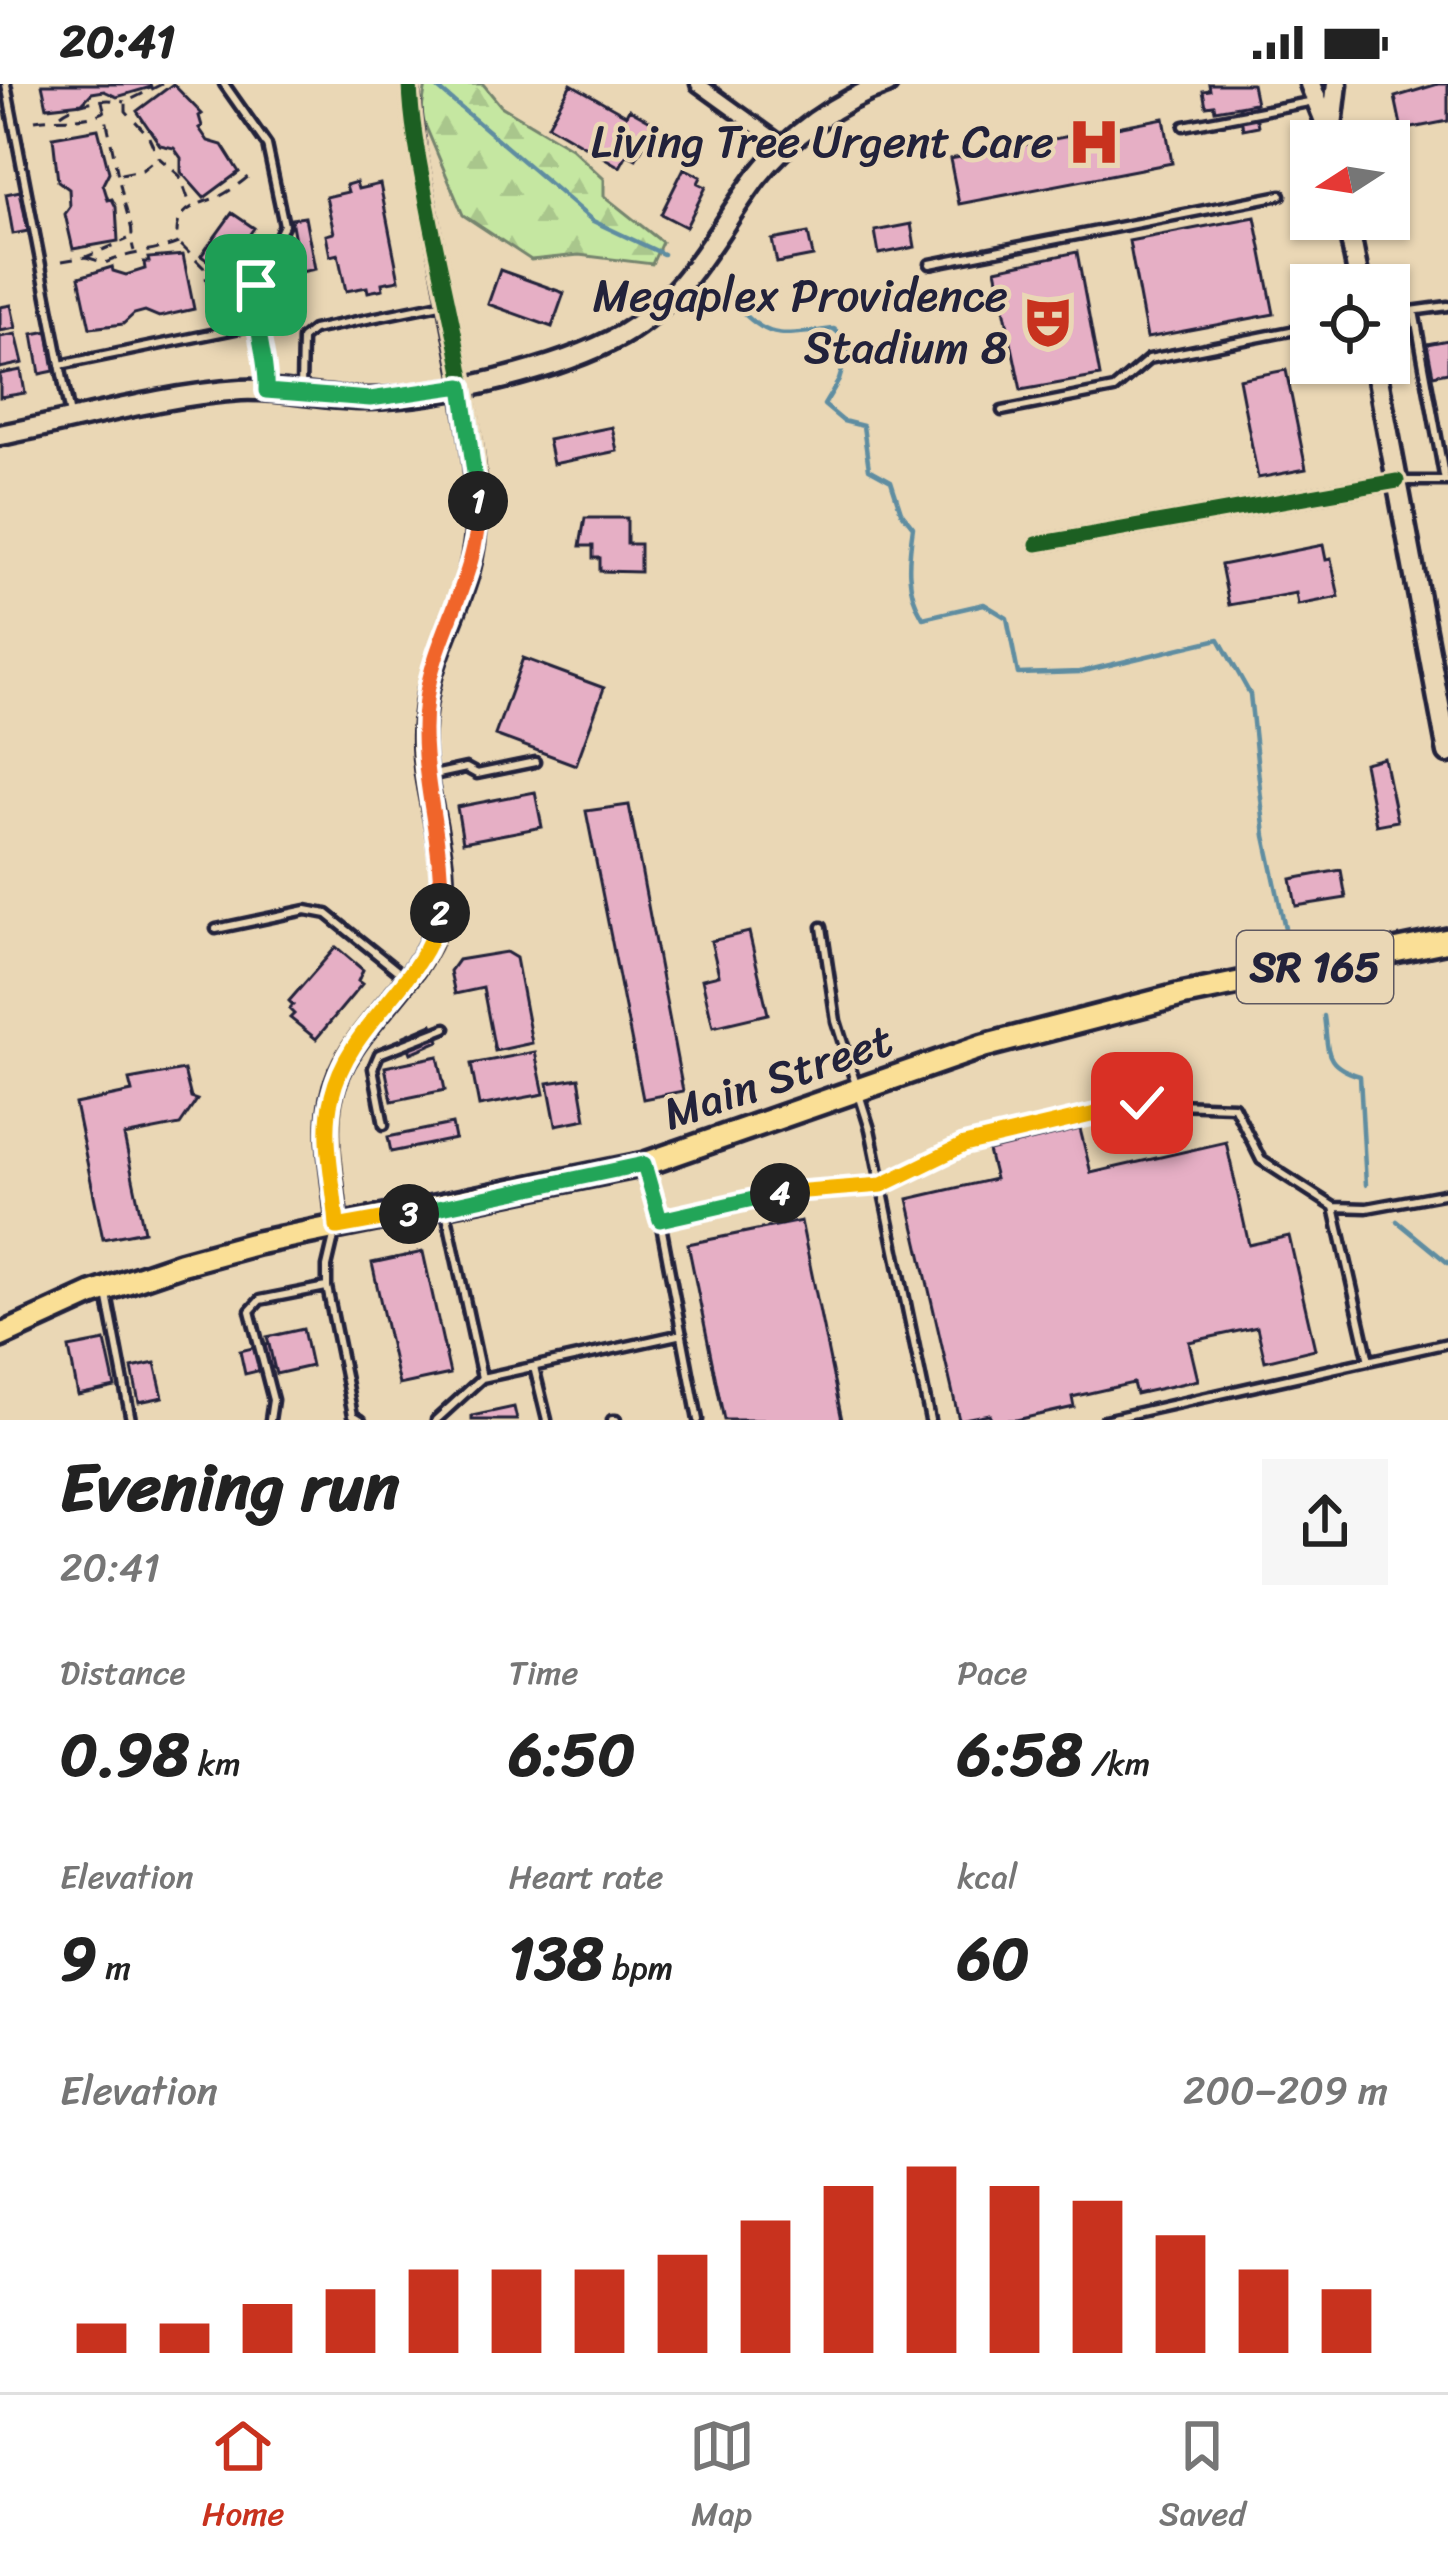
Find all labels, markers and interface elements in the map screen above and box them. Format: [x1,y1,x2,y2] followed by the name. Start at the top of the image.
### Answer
[60,2,175,82] text: 20:41
[591,102,1054,182] place label: Living Tree Urgent Care
[1065,113,1123,171] hospital icon: Living Tree Urgent Care
[1290,120,1410,240] north arrow
[1290,120,1410,384] map controls
[205,234,307,336] pin
[223,252,289,318] icon: arrive
[593,256,1008,388] place label: Megaplex Providence Stadium 8
[1290,264,1410,384] button: locate
[1019,293,1077,351] theatre icon: Megaplex Providence Stadium 8
[448,471,508,531] pin: 1
[471,472,485,530] text: 1
[410,883,470,943] pin: 2
[430,884,450,942] text: 2
[1237,931,1393,1003] road number: SR 165
[652,1000,904,1154] street label: Main Street
[1091,1052,1193,1154] pin
[1109,1070,1175,1136] icon: check
[750,1163,810,1223] pin: 4
[770,1164,790,1222] text: 4
[379,1184,439,1244] pin: 3
[400,1185,418,1243] text: 3
[60,1429,400,1546] text: Evening run
[1262,1459,1388,1585] button: share
[60,1533,160,1602] text: 20:41
[60,1644,185,1702] text: Distance
[509,1644,578,1702] text: Time
[957,1644,1027,1702] text: Pace
[60,1702,189,1808] text: 0.98
[509,1702,635,1808] text: 6:50
[957,1702,1082,1808] text: 6:58
[189,1735,241,1793] text: km
[1082,1735,1150,1793] text: /km
[60,1848,194,1906] text: Elevation
[509,1848,664,1906] text: Heart rate
[957,1848,1017,1906] text: kcal
[60,1906,97,2012] text: 9
[509,1906,604,2012] text: 138
[957,1906,1029,2012] text: 60
[97,1939,131,1997] text: m
[604,1939,673,1997] text: bpm
[60,2056,218,2125] text: Elevation
[1183,2056,1388,2125] text: 200–209 m
[202,2413,285,2543] tab: Home
[689,2413,755,2543] tab: Map
[1159,2413,1246,2543] tab: Saved

